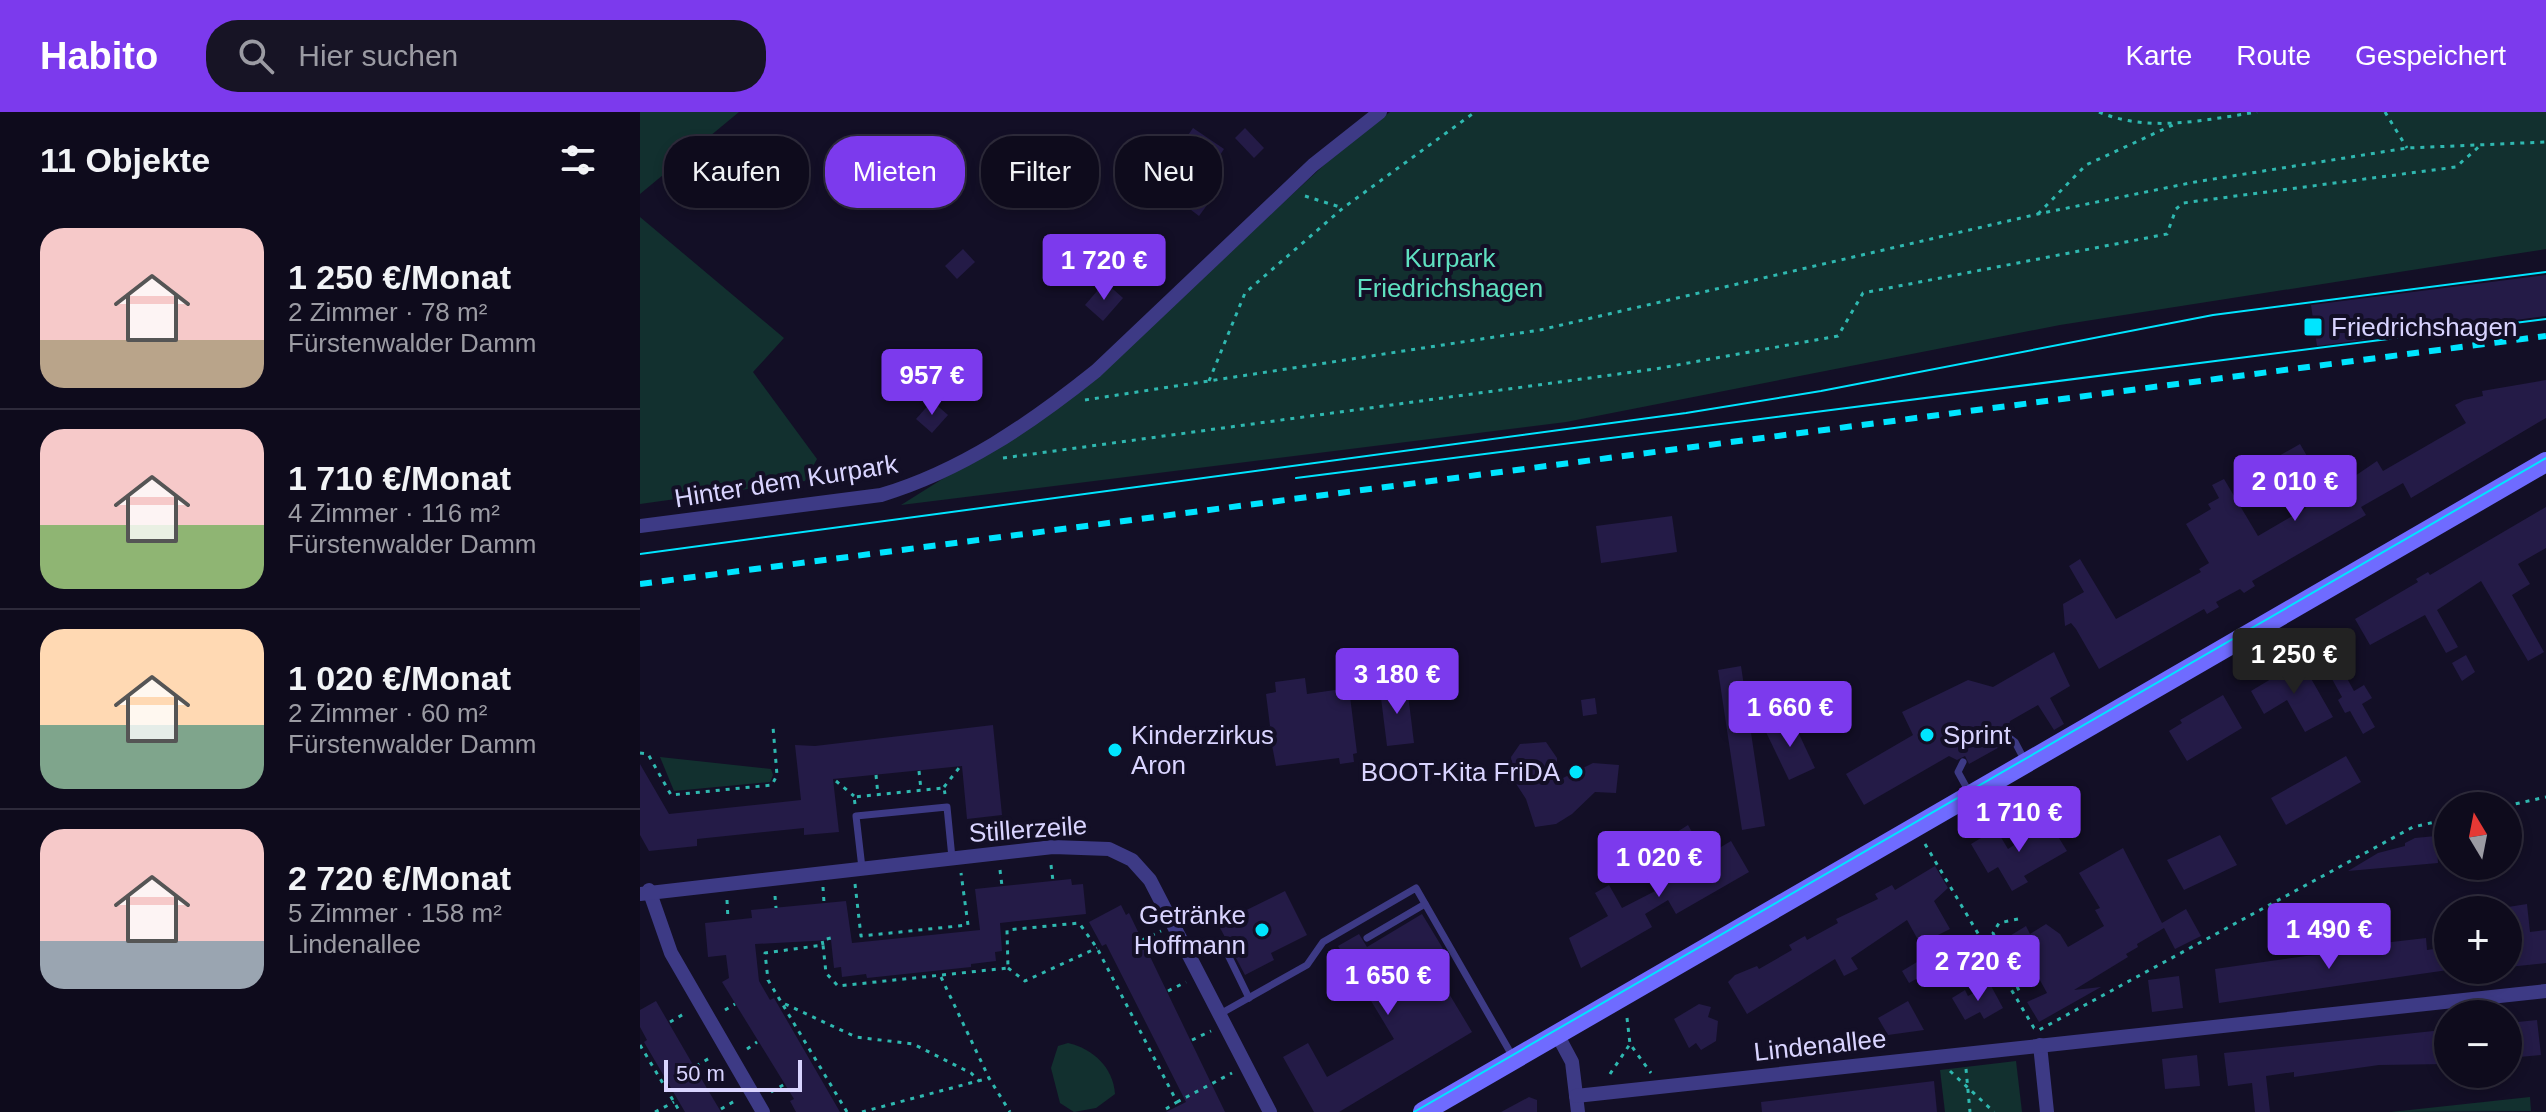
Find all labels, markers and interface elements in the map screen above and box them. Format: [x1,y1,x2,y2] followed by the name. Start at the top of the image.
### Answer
[206,20,766,92] search box
[234,34,278,78] icon: search
[40,35,158,77] text: Habito
[298,39,458,72] text: Hier suchen
[2125,40,2192,71] text: Karte
[2236,40,2311,71] text: Route
[2355,40,2506,71] text: Gespeichert
[664,136,809,208] chip: Kaufen
[825,136,965,208] chip: Mieten
[981,136,1099,208] chip: Filter
[1115,136,1222,208] chip: Neu
[556,138,600,182] icon: filters
[40,141,210,179] text: 11 Objekte
[1030,234,1178,302] pin: 1 720 €
[1357,243,1543,303] park label: Kurpark Friedrichshagen
[1061,245,1147,275] text: 1 720 €
[288,258,511,296] text: 1 250 €/Monat
[104,260,200,356] icon: home
[288,297,487,327] text: 2 Zimmer · 78 m²
[2331,312,2517,342] place label: Friedrichshagen
[2302,316,2324,338] marker: Friedrichshagen
[288,328,537,358] text: Fürstenwalder Damm
[876,349,988,417] pin: 957 €
[899,360,965,390] text: 957 €
[672,448,901,513] street label: Hinter dem Kurpark
[2221,455,2369,523] pin: 2 010 €
[288,459,511,497] text: 1 710 €/Monat
[104,461,200,557] icon: home
[2252,466,2338,496] text: 2 010 €
[288,498,500,528] text: 4 Zimmer · 116 m²
[288,529,537,559] text: Fürstenwalder Damm
[2220,628,2368,696] pin: 1 250 €
[2251,639,2337,669] text: 1 250 €
[1323,648,1471,716] pin: 3 180 €
[288,659,511,697] text: 1 020 €/Monat
[1354,659,1440,689] text: 3 180 €
[104,661,200,757] icon: home
[1716,681,1864,749] pin: 1 660 €
[1747,692,1833,722] text: 1 660 €
[288,698,487,728] text: 2 Zimmer · 60 m²
[1131,720,1274,780] place label: Kinderzirkus Aron
[1943,720,2012,750] place label: Sprint
[1918,726,1936,744] marker: Sprint
[288,729,537,759] text: Fürstenwalder Damm
[1106,741,1124,759] marker: Kinderzirkus Aron
[1361,757,1561,787] place label: BOOT-Kita FriDA
[1567,763,1585,781] marker: BOOT-Kita FriDA
[1945,786,2093,854] pin: 1 710 €
[2434,792,2522,880] north arrow
[2434,792,2522,1088] map controls
[1976,797,2062,827] text: 1 710 €
[968,810,1088,848] street label: Stillerzeile
[1585,831,1733,899] pin: 1 020 €
[1616,842,1702,872] text: 1 020 €
[288,859,511,897] text: 2 720 €/Monat
[104,861,200,957] icon: home
[2434,896,2522,984] button: +
[288,898,502,928] text: 5 Zimmer · 158 m²
[1134,900,1246,960] place label: Getränke Hoffmann
[2255,903,2403,971] pin: 1 490 €
[2286,914,2372,944] text: 1 490 €
[1253,921,1271,939] marker: Getränke Hoffmann
[288,929,421,959] text: Lindenallee
[1904,935,2052,1003] pin: 2 720 €
[1935,946,2021,976] text: 2 720 €
[1314,949,1462,1017] pin: 1 650 €
[1345,960,1431,990] text: 1 650 €
[2434,1000,2522,1088] button: −
[1752,1023,1888,1067] street label: Lindenallee
[664,1056,802,1092] scale bar
[676,1061,725,1086] text: 50 m

